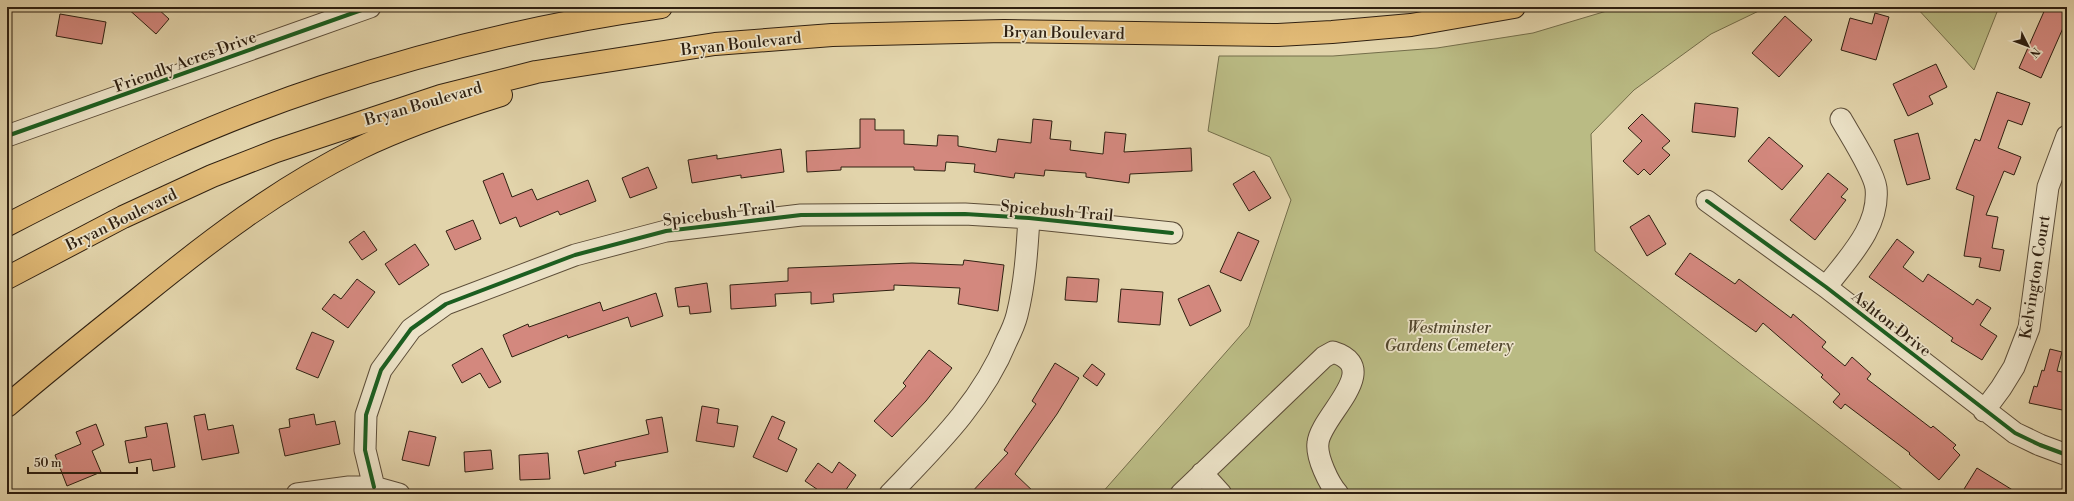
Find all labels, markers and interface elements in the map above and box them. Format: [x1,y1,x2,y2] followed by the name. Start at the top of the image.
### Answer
[1002,22,1125,44] street label: Bryan Boulevard
[2008,26,2048,66] north arrow
[111,27,259,97] street label: Friendly Acres Drive
[679,28,803,60] street label: Bryan Boulevard
[2026,44,2043,60] text: N
[361,78,484,131] street label: Bryan Boulevard
[62,184,180,256] street label: Bryan Boulevard
[1000,196,1115,226] street label: Spicebush Trail
[662,197,777,231] street label: Spicebush Trail
[2015,214,2055,340] street label: Kelvington Court
[1847,286,1935,361] street label: Ashton Drive
[1385,318,1514,356] park label: Westminster Gardens Cemetery
[28,449,137,475] scale bar
[34,456,62,471] text: 50 m

